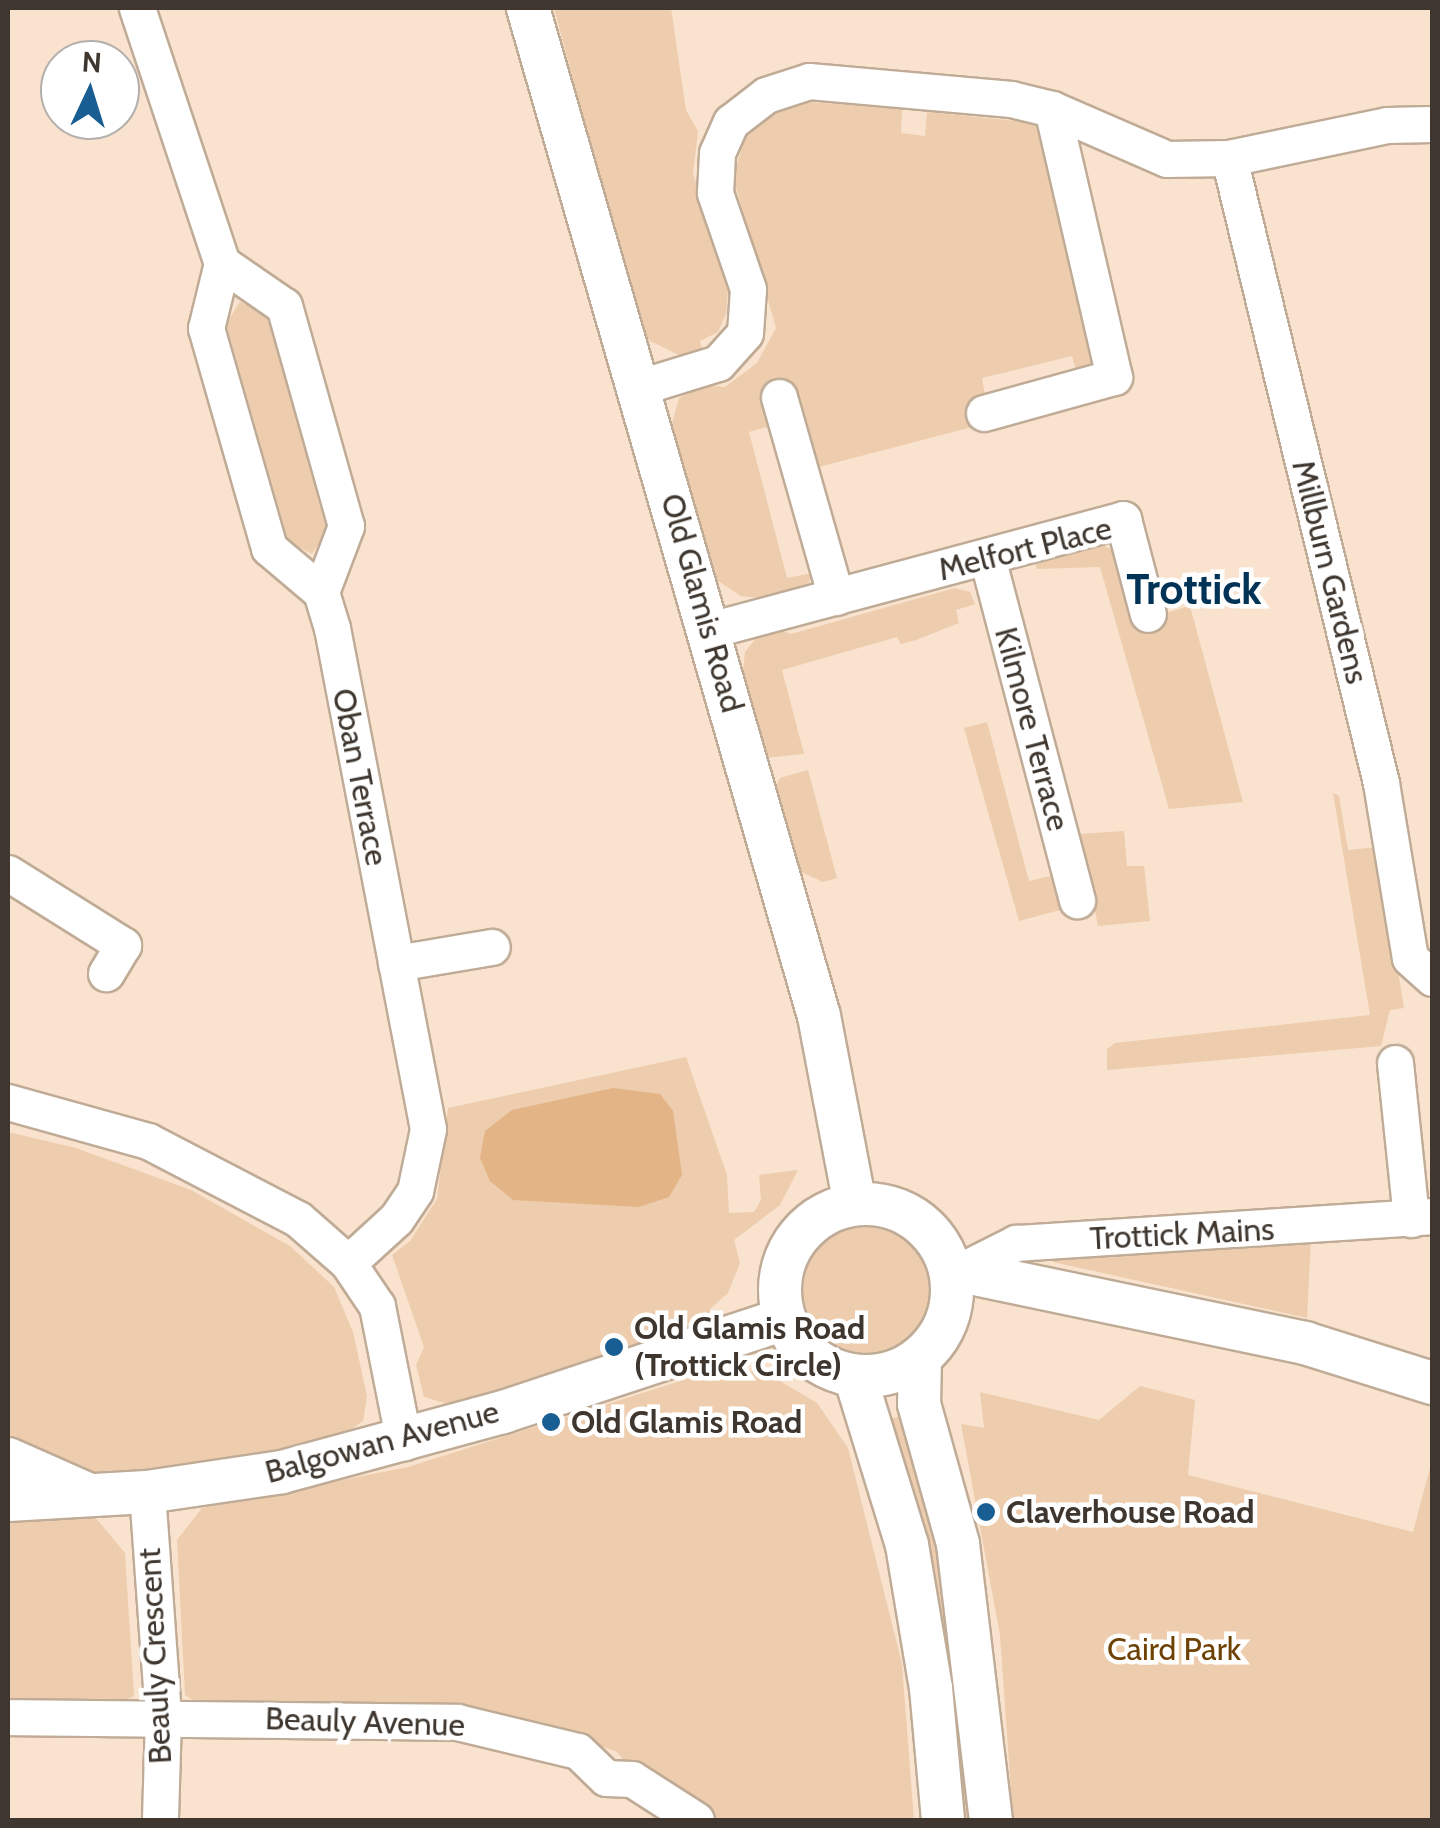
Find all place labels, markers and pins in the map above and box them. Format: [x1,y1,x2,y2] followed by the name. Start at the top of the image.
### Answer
[634,1310,865,1385] place label: Old Glamis Road (Trottick Circle)
[603,1336,625,1358] marker: Old Glamis Road (Trottick Circle)
[571,1403,802,1441] place label: Old Glamis Road
[540,1411,562,1433] marker: Old Glamis Road
[1006,1493,1255,1531] place label: Claverhouse Road
[975,1501,997,1523] marker: Claverhouse Road

